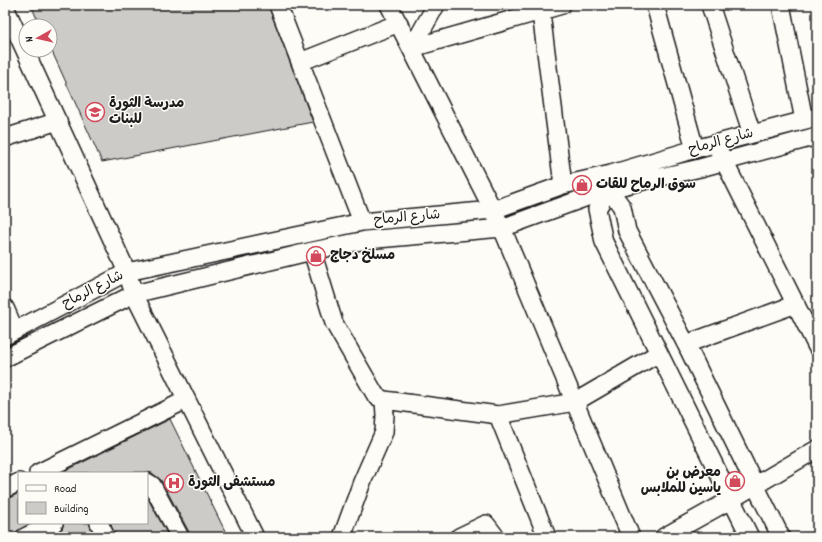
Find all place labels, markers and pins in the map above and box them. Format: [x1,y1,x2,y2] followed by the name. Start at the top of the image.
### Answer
[109,94,184,130] place label: مدرسة الثورة للبنات
[84,101,106,123] school or university icon: مدرسة الثورة للبنات
[571,174,593,196] shop icon: سوق الرماح للقات
[596,175,696,195] place label: سوق الرماح للقات
[305,245,327,267] shop icon: مسلخ دجاج
[330,246,395,266] place label: مسلخ دجاج
[641,463,721,499] place label: معرض بن ياسين للملابس
[724,470,746,492] shop icon: معرض بن ياسين للملابس
[163,472,185,494] hospital icon: مستشفى الثورة
[188,473,275,493] place label: مستشفى الثورة

